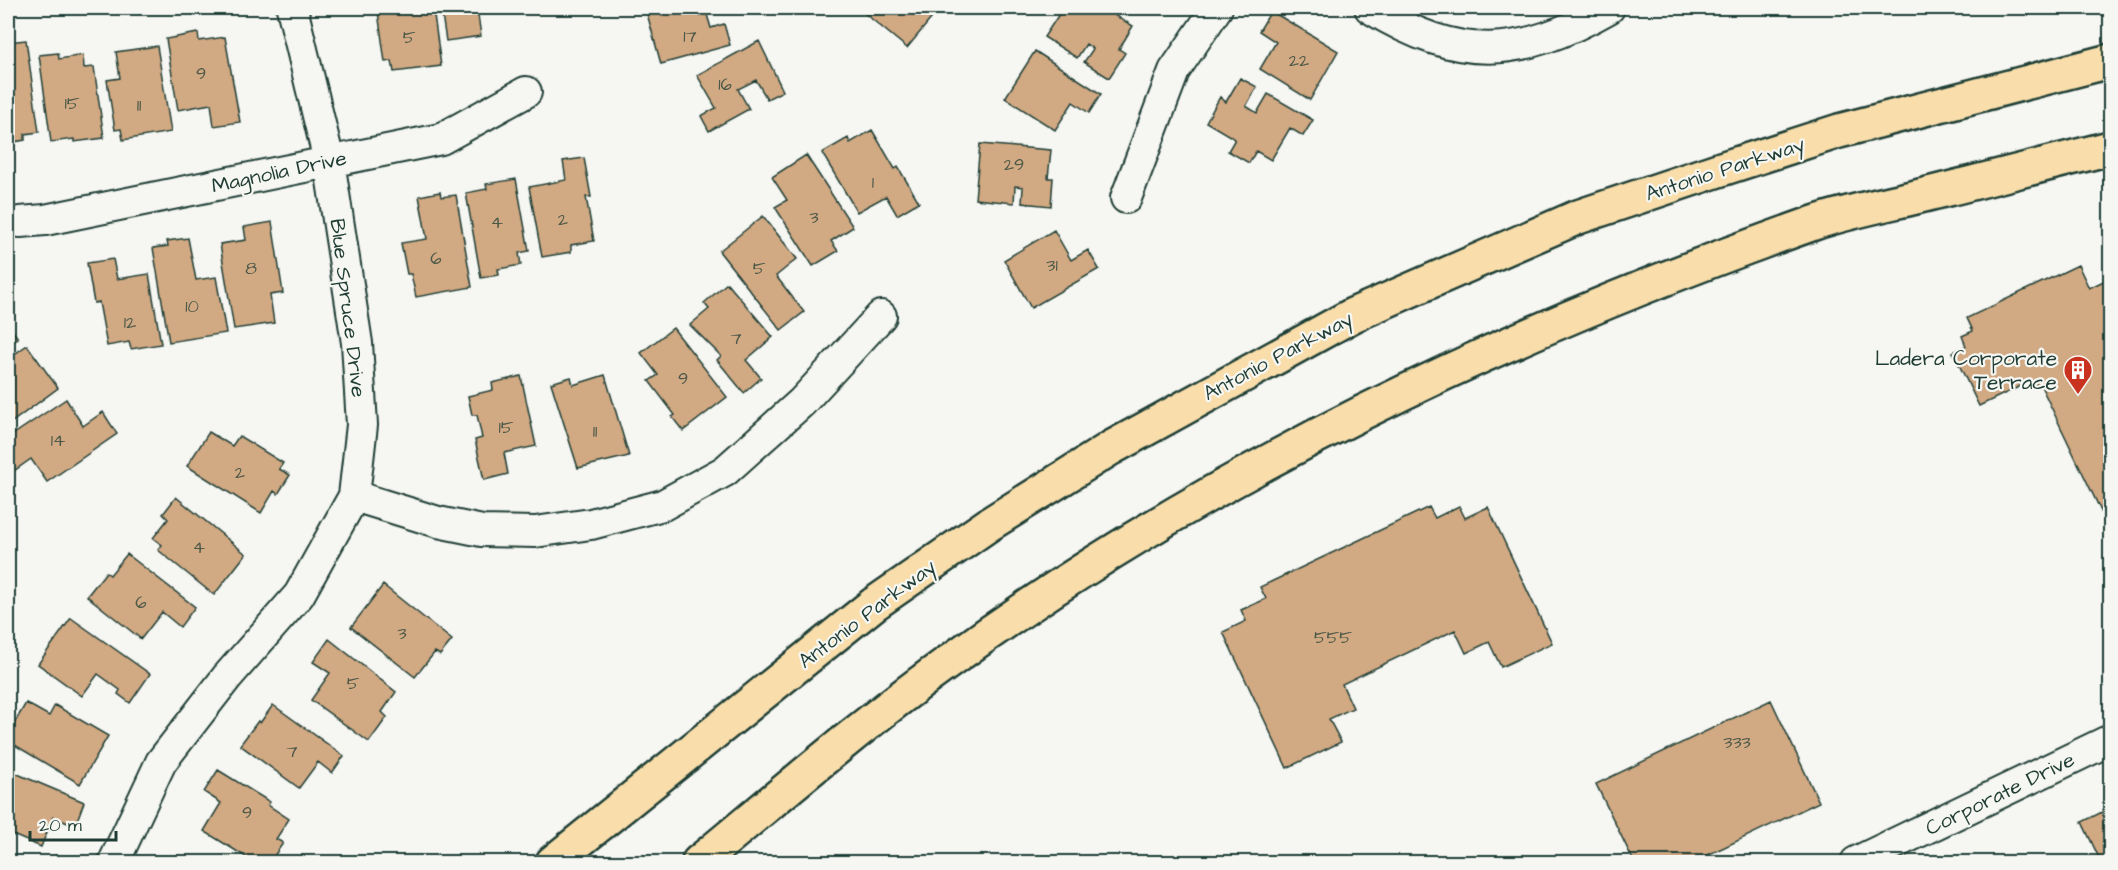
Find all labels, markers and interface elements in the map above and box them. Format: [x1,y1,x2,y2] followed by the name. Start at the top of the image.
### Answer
[683,24,697,49] house number: 17
[403,25,416,50] house number: 5
[1289,48,1310,73] house number: 22
[196,61,206,86] house number: 9
[718,72,732,97] house number: 16
[64,91,80,116] house number: 15
[137,93,141,118] house number: 11
[1642,129,1809,210] street label: Antonio Parkway
[209,144,350,202] street label: Magnolia Drive
[1004,152,1024,177] house number: 29
[872,170,874,195] house number: 1
[809,205,819,230] house number: 3
[558,207,569,232] house number: 2
[491,210,503,235] house number: 4
[322,217,373,399] street label: Blue Spruce Drive
[430,246,442,271] house number: 6
[1046,253,1058,278] house number: 31
[245,256,257,281] house number: 8
[753,256,766,281] house number: 5
[185,294,199,319] house number: 10
[1198,304,1359,410] street label: Antonio Parkway
[124,310,137,335] house number: 12
[730,326,742,351] house number: 7
[1875,344,2057,397] place label: Ladera Corporate Terrace
[2062,354,2094,396] building icon: Ladera Corporate Terrace
[678,366,688,391] house number: 9
[498,415,514,440] house number: 15
[593,419,597,444] house number: 11
[51,428,65,453] house number: 14
[235,460,246,485] house number: 2
[193,535,205,560] house number: 4
[792,552,944,677] street label: Antonio Parkway
[135,590,147,615] house number: 6
[397,621,407,646] house number: 3
[1314,625,1352,650] house number: 555
[347,671,360,696] house number: 5
[1723,730,1751,755] house number: 333
[286,739,298,764] house number: 7
[1920,745,2080,844] street label: Corporate Drive
[242,800,252,825] house number: 9
[30,804,116,842] scale bar
[39,813,82,838] text: 20 m

